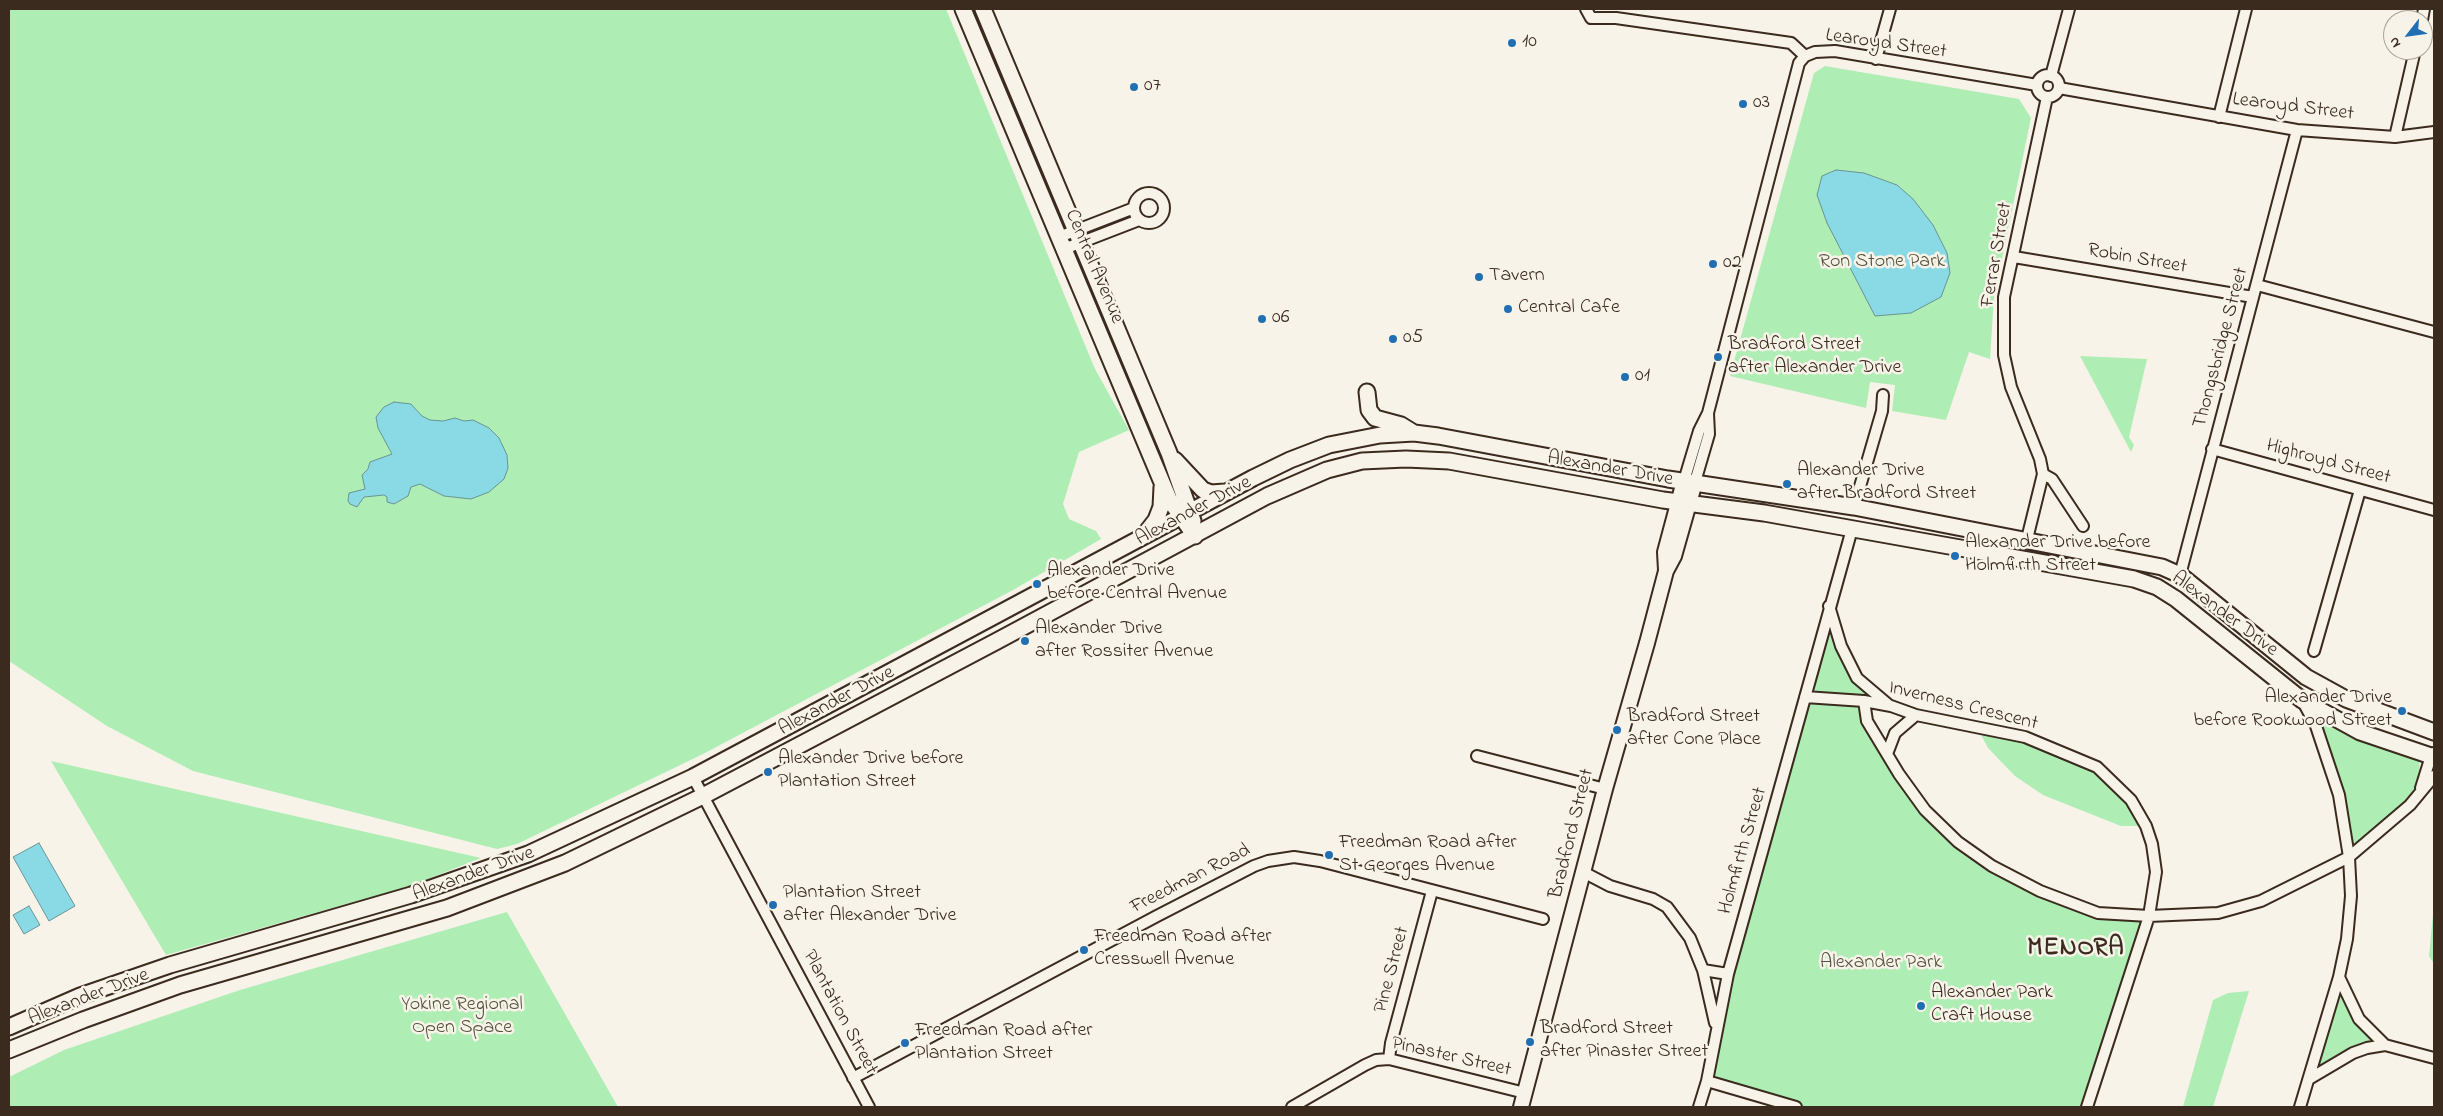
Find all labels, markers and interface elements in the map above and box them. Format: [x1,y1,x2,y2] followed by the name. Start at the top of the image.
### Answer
[2383,10,2433,60] north arrow
[1824,25,1948,65] street label: Learoyd Street
[1522,31,1537,55] place label: 10
[2384,33,2407,52] text: N
[1506,37,1518,49] marker: 10
[1144,75,1161,99] place label: 07
[1128,81,1140,93] marker: 07
[2231,89,2355,127] street label: Learoyd Street
[1753,92,1770,116] place label: 03
[1737,98,1749,110] marker: 03
[1977,200,2019,310] street label: Ferrar Street
[1058,206,1128,328] street label: Central Avenue
[2086,239,2188,281] street label: Robin Street
[1819,251,1945,275] park label: Ron Stone Park
[1723,252,1742,276] place label: 02
[1707,258,1719,270] marker: 02
[1489,265,1545,289] place label: Tavern
[2189,265,2255,431] street label: Thongsbridge Street
[1473,271,1485,283] marker: Tavern
[1518,297,1620,321] place label: Central Cafe
[1502,303,1514,315] marker: Central Cafe
[1272,307,1289,331] place label: 06
[1256,313,1268,325] marker: 06
[1403,327,1423,351] place label: 05
[1387,333,1399,345] marker: 05
[1728,334,1902,381] place label: Bradford Street after Alexander Drive
[1712,351,1724,363] marker: Bradford Street after Alexander Drive
[1635,365,1650,389] place label: 01
[1619,371,1631,383] marker: 01
[2263,435,2393,491] street label: Highroyd Street
[1545,447,1675,493] street label: Alexander Drive
[1797,460,1976,507] place label: Alexander Drive after Bradford Street
[1132,471,1256,553] street label: Alexander Drive
[1781,478,1793,490] marker: Alexander Drive after Bradford Street
[1965,532,2151,579] place label: Alexander Drive before Holmfirth Street
[1949,550,1961,562] marker: Alexander Drive before Holmfirth Street
[1047,560,1227,607] place label: Alexander Drive before Central Avenue
[2166,567,2282,663] street label: Alexander Drive
[1031,578,1043,590] marker: Alexander Drive before Central Avenue
[1035,618,1213,665] place label: Alexander Drive after Rossiter Avenue
[1019,635,1031,647] marker: Alexander Drive after Rossiter Avenue
[775,661,899,743] street label: Alexander Drive
[1886,677,2040,737] street label: Inverness Crescent
[2193,687,2392,734] place label: Alexander Drive before Rookwood Street
[2396,705,2408,717] marker: Alexander Drive before Rookwood Street
[1627,706,1761,753] place label: Bradford Street after Cone Place
[1611,724,1623,736] marker: Bradford Street after Cone Place
[778,748,964,795] place label: Alexander Drive before Plantation Street
[762,766,774,778] marker: Alexander Drive before Plantation Street
[1545,767,1601,901] street label: Bradford Street
[1714,785,1774,917] street label: Holmfirth Street
[1339,832,1517,879] place label: Freedman Road after St Georges Avenue
[1127,839,1255,921] street label: Freedman Road
[410,842,538,908] street label: Alexander Drive
[1323,849,1335,861] marker: Freedman Road after St Georges Avenue
[783,882,957,929] place label: Plantation Street after Alexander Drive
[767,899,779,911] marker: Plantation Street after Alexander Drive
[1370,924,1416,1016] street label: Pine Street
[1094,926,1272,973] place label: Freedman Road after Cresswell Avenue
[2027,935,2125,965] district label: MENORA
[1078,944,1090,956] marker: Freedman Road after Cresswell Avenue
[796,946,882,1080] street label: Plantation Street
[1820,952,1942,976] park label: Alexander Park
[25,964,153,1032] street label: Alexander Drive
[1931,982,2053,1029] place label: Alexander Park Craft House
[401,994,523,1041] park label: Yokine Regional Open Space
[1915,1000,1927,1012] marker: Alexander Park Craft House
[1540,1018,1708,1065] place label: Bradford Street after Pinaster Street
[915,1020,1093,1067] place label: Freedman Road after Plantation Street
[1389,1033,1513,1083] street label: Pinaster Street
[1524,1036,1536,1048] marker: Bradford Street after Pinaster Street
[899,1037,911,1049] marker: Freedman Road after Plantation Street

